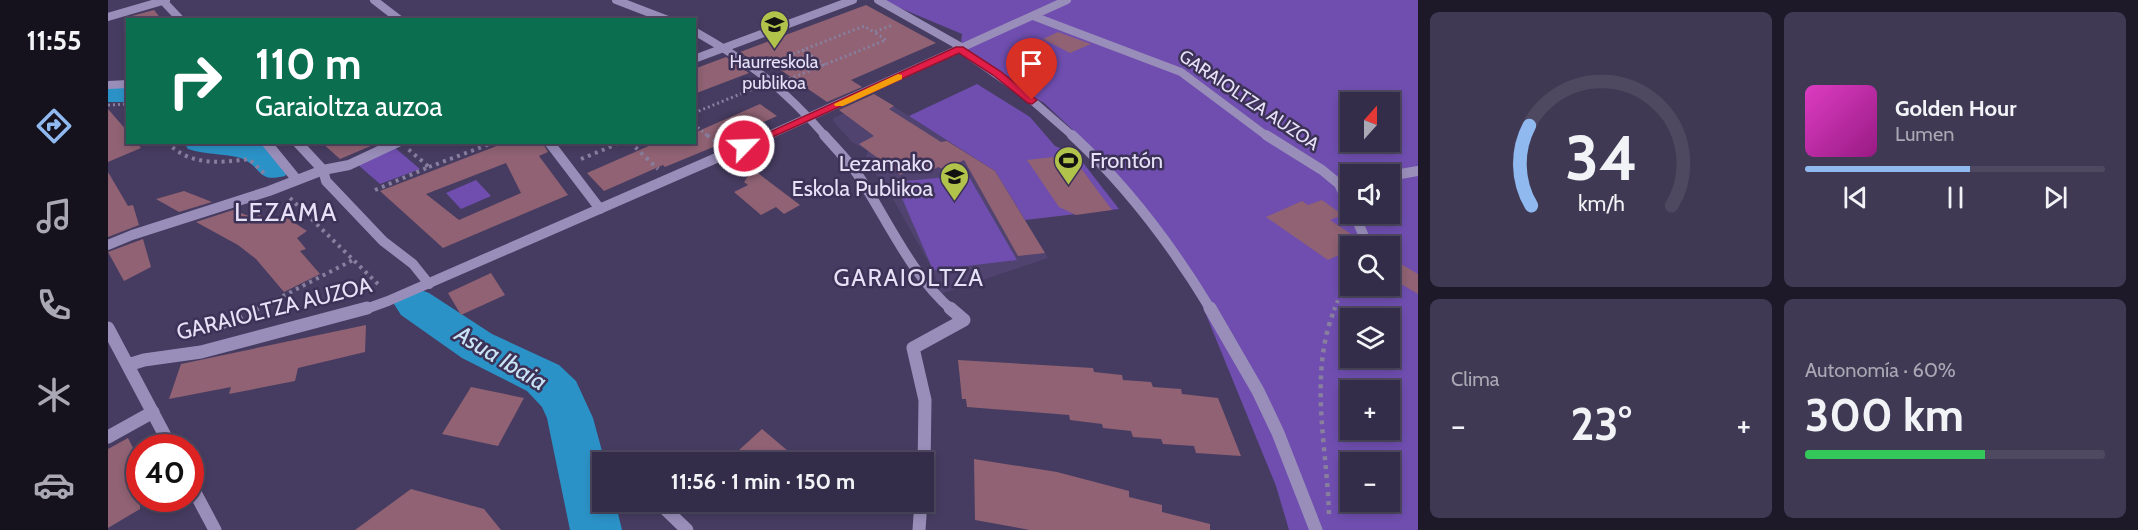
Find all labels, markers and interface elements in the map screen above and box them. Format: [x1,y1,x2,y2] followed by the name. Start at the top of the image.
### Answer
[758,9,790,51] school or university icon: Haurreskola publikoa
[27,24,81,57] text: 11:55
[255,38,362,90] text: 110 m
[1006,38,1057,100] pin
[156,42,234,120] icon: right
[1175,45,1323,155] street label: GARAIOLTZA AUZOA
[1015,47,1048,80] icon: arrive
[730,51,819,94] place label: Haurreskola publikoa
[255,90,442,123] text: Garaioltza auzoa
[1340,92,1400,152] north arrow
[1340,92,1400,512] map controls
[1895,95,2016,122] text: Golden Hour
[33,105,75,147] icon: directions
[712,114,776,178] position arrow
[1565,121,1637,197] text: 34
[1895,122,1954,146] text: Lumen
[1053,144,1085,186] sports icon: Frontón
[1090,147,1163,174] place label: Frontón
[792,150,933,202] place label: Lezamako Eskola Publikoa
[938,160,970,202] school or university icon: Lezamako Eskola Publikoa
[1340,164,1400,224] button: sound
[1839,181,1872,214] icon: previous
[1939,181,1972,214] icon: pause
[2039,181,2072,214] icon: next
[1578,191,1624,217] text: km/h
[33,195,75,237] icon: music
[234,196,338,228] district label: LEZAMA
[1340,236,1400,296] button: search
[834,263,984,292] district label: GARAIOLTZA
[174,271,375,346] street label: GARAIOLTZA AUZOA
[33,284,75,326] icon: phone
[1340,308,1400,368] button: layers
[449,318,552,396] water label: Asua Ibaia
[1805,358,1956,382] text: Autonomía · 60%
[1451,367,1499,391] text: Clima
[33,374,75,416] icon: climate
[1340,380,1400,440] button: +
[1805,388,1964,442] text: 300 km
[1570,397,1632,451] text: 23°
[1451,405,1466,445] text: −
[1736,405,1751,445] text: +
[126,434,204,512] speed limit sign: 40
[1340,452,1400,512] button: −
[33,464,75,506] icon: car
[671,468,855,495] text: 11:56 · 1 min · 150 m

